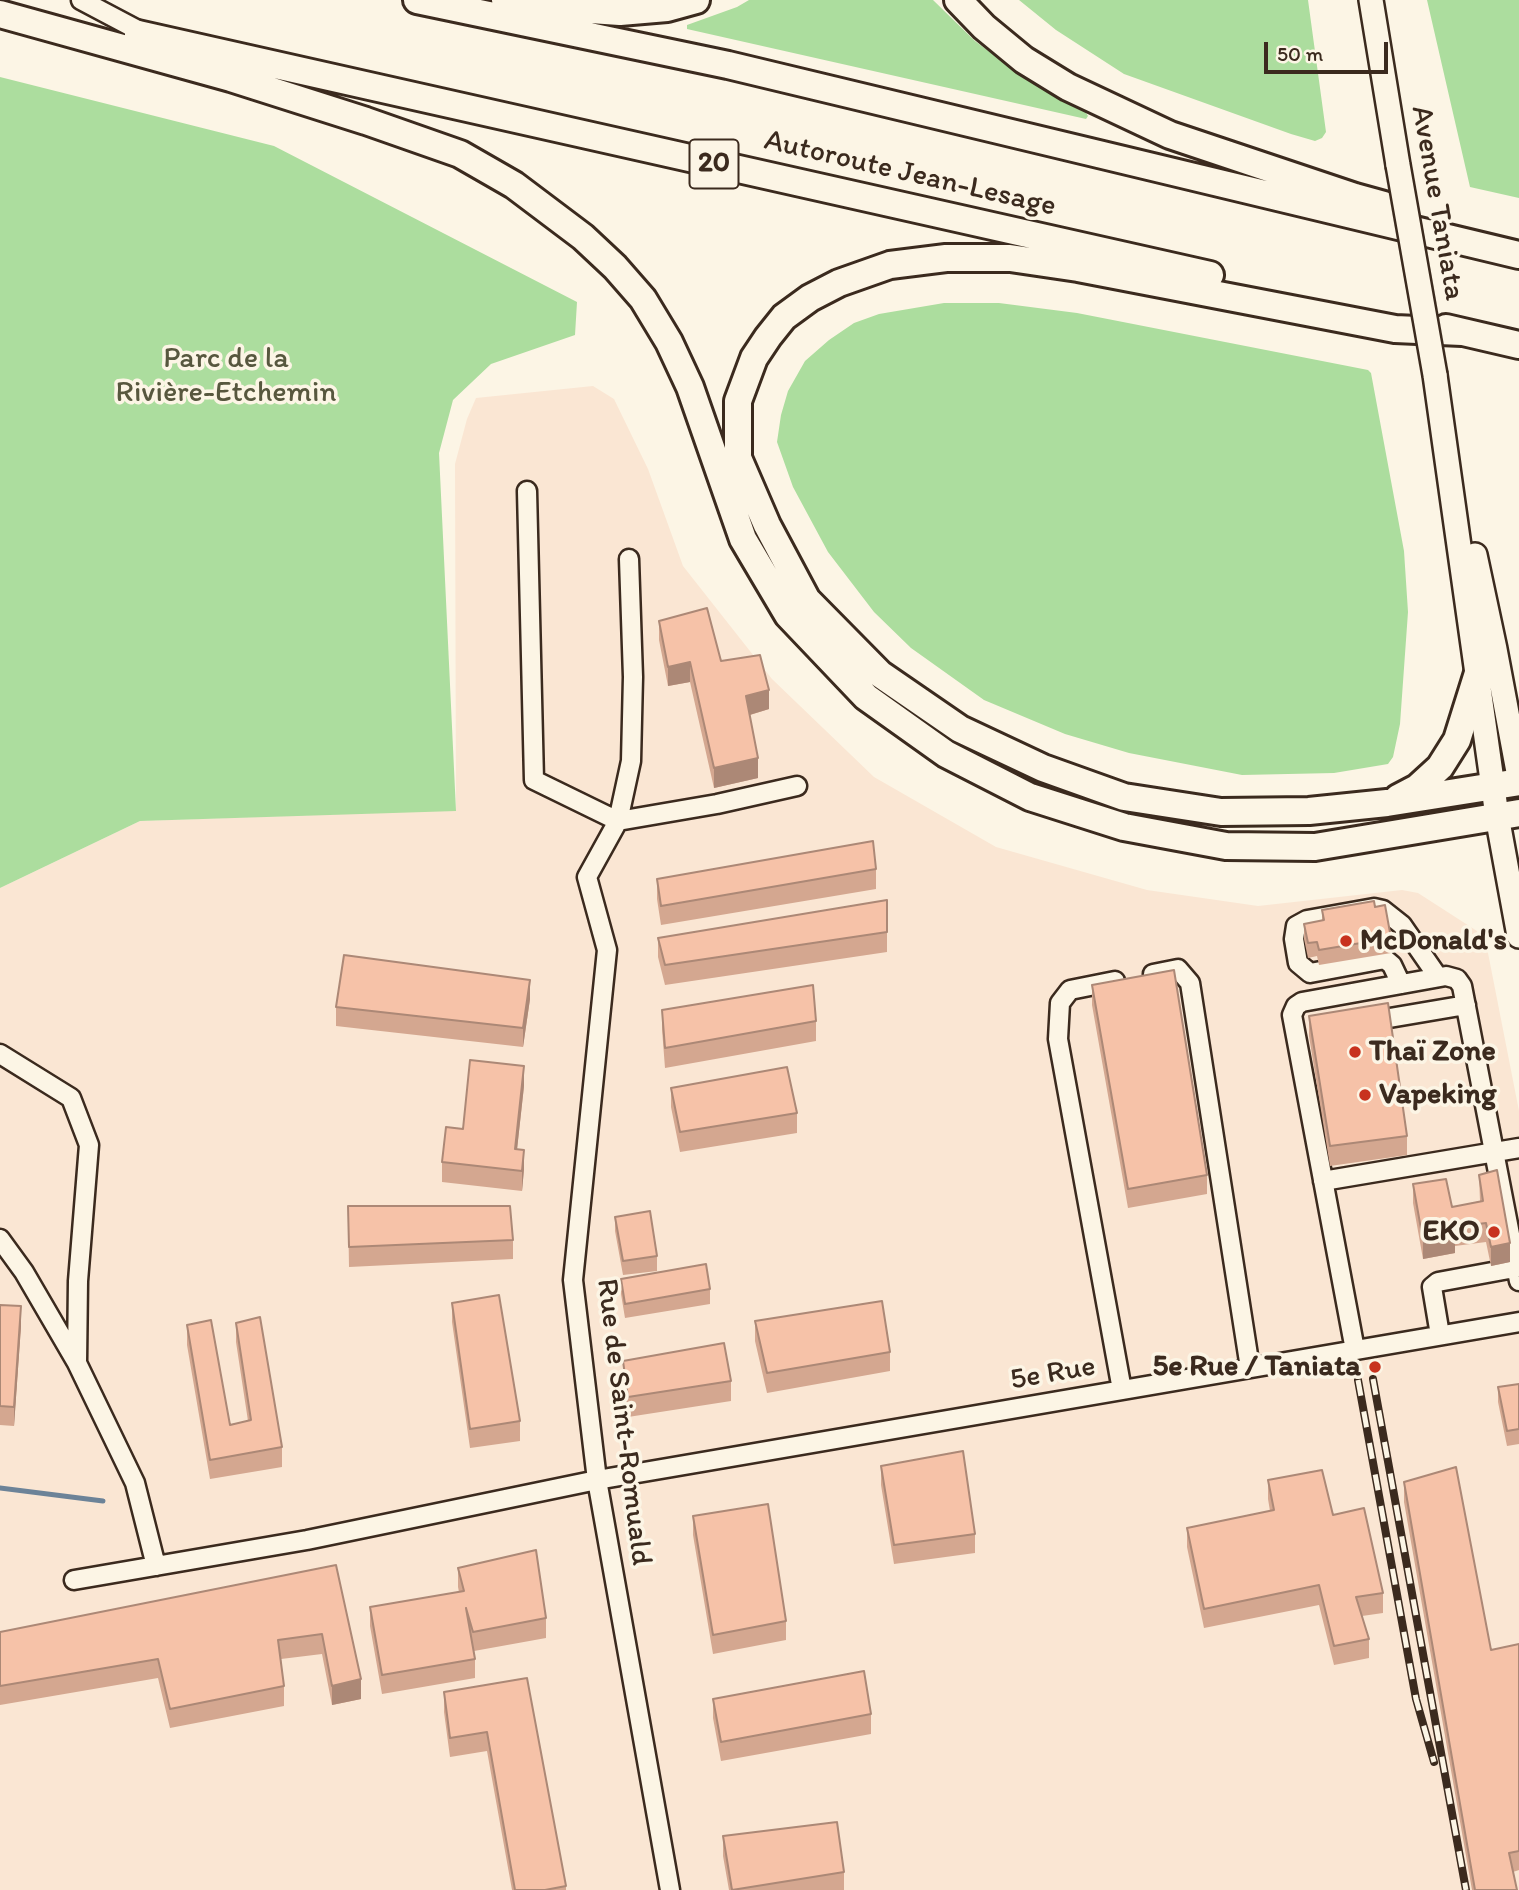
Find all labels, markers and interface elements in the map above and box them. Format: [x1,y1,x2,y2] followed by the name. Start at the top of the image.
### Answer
[1267,28,1391,72] scale bar
[1277,41,1323,66] text: 50 m
[1402,103,1472,303] street label: Avenue Taniata
[761,123,1059,225] street label: Autoroute Jean-Lesage
[690,140,738,188] road number: 20
[116,341,336,412] park label: Parc de la Rivière-Etchemin
[1360,923,1507,959] place label: McDonald's
[1338,933,1354,949] marker: McDonald's
[1369,1034,1496,1070] place label: Thaï Zone
[1347,1044,1363,1060] marker: Thaï Zone
[1379,1077,1497,1113] place label: Vapeking
[1357,1087,1373,1103] marker: Vapeking
[1423,1214,1480,1250] place label: EKO
[1486,1224,1502,1240] marker: EKO
[588,1277,658,1567] street label: Rue de Saint-Romuald
[1008,1349,1098,1399] street label: 5e Rue
[1153,1349,1361,1385] place label: 5e Rue / Taniata
[1367,1359,1383,1375] marker: 5e Rue / Taniata

